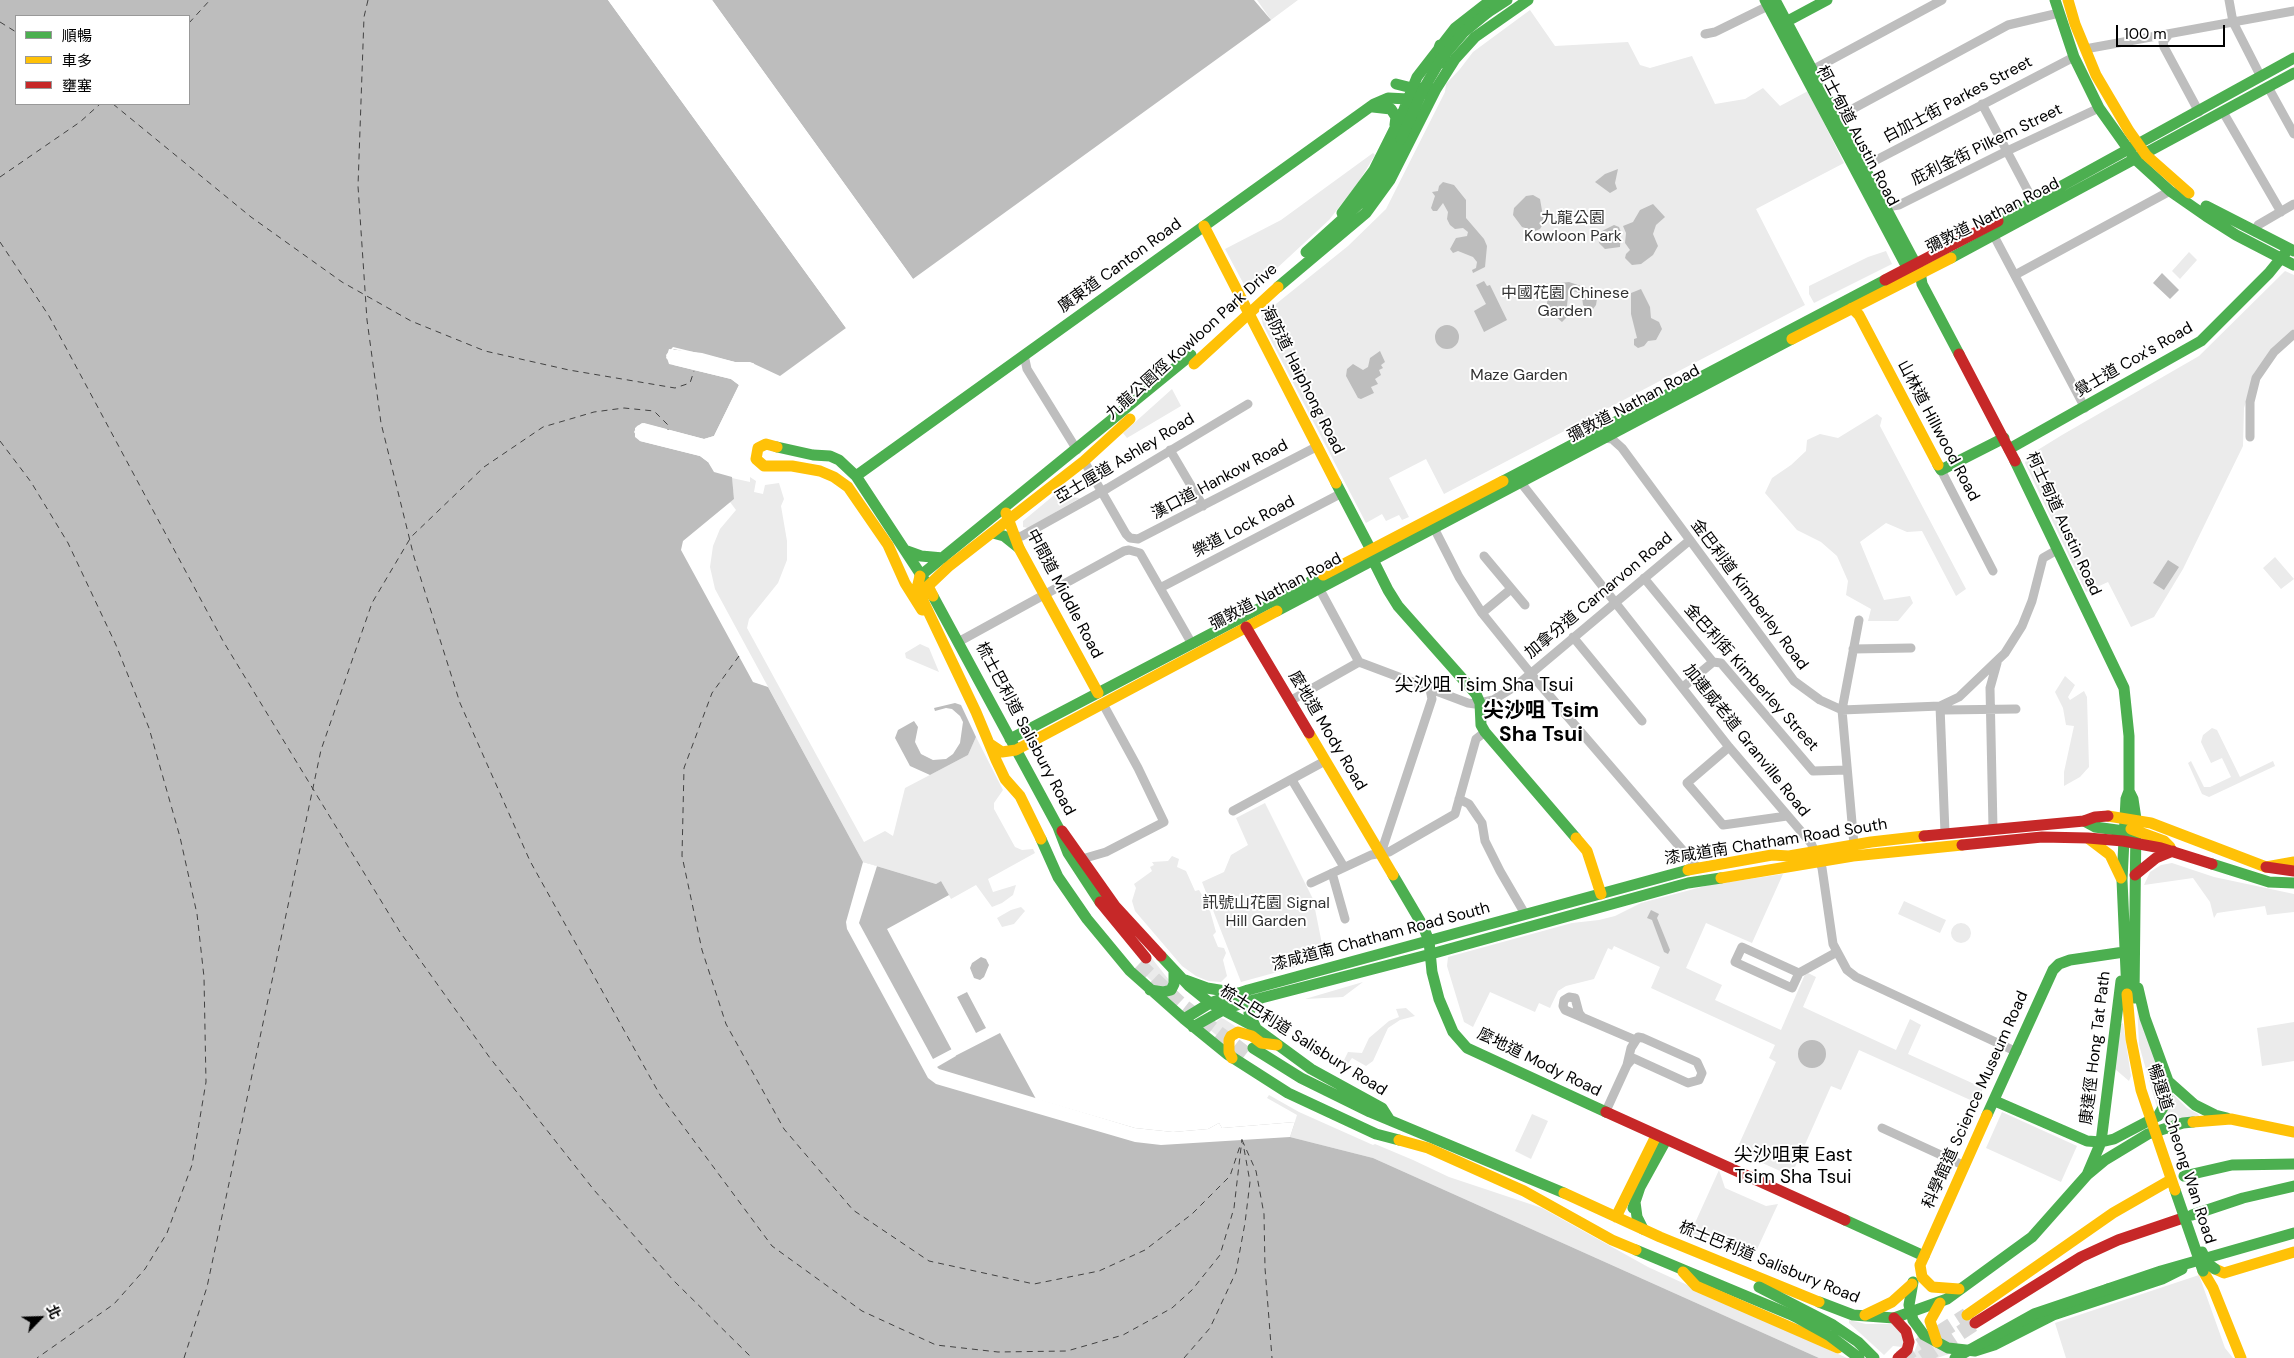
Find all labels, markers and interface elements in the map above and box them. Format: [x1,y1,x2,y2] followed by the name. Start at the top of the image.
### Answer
[15,15,190,105] legend
[2119,15,2228,47] scale bar
[2124,24,2167,44] text: 100 m
[62,26,92,46] text: 順暢
[62,51,92,71] text: 車多
[1880,53,2036,147] street label: 白加士街 Parkes Street
[1812,62,1902,210] street label: 柯士甸道 Austin Road
[62,76,92,96] text: 壅塞
[1908,100,2066,190] street label: 庇利金街 Pilkem Street
[1923,174,2063,258] street label: 彌敦道 Nathan Road
[1524,209,1622,247] park label: 九龍公園 Kowloon Park
[1055,215,1185,317] street label: 廣東道 Canton Road
[1102,260,1282,424] street label: 九龍公園徑 Kowloon Park Drive
[1501,284,1629,322] park label: 中國花園 Chinese Garden
[1256,303,1348,457] street label: 海防道 Haiphong Road
[2072,318,2196,402] street label: 覺士道 Cox's Road
[1893,357,1983,505] street label: 山林道 Hillwood Road
[1565,361,1703,447] street label: 彌敦道 Nathan Road
[1470,366,1568,386] park label: Maze Garden
[1052,410,1198,508] street label: 亞士厘道 Ashley Road
[1149,436,1291,524] street label: 漢口道 Hankow Road
[2021,449,2105,599] street label: 柯士甸道 Austin Road
[1190,492,1298,562] street label: 樂道 Lock Road
[1686,516,1812,674] street label: 金巴利道 Kimberley Road
[1022,526,1106,662] street label: 中間道 Middle Road
[1521,529,1677,663] street label: 加拿分道 Carnarvon Road
[1207,549,1345,635] street label: 彌敦道 Nathan Road
[1680,600,1822,756] street label: 金巴利街 Kimberley Street
[971,639,1079,819] street label: 梳士巴利道 Salisbury Road
[1679,661,1813,821] street label: 加連威老道 Granville Road
[1284,668,1370,794] street label: 麼地道 Mody Road
[1394,675,1574,697] district label: 尖沙咀 Tsim Sha Tsui
[1483,698,1599,748] district label: 尖沙咀 Tsim Sha Tsui
[1663,815,1889,869] street label: 漆咸道南 Chatham Road South
[1202,894,1330,932] park label: 訊號山花園 Signal Hill Garden
[1270,899,1492,975] street label: 漆咸道南 Chatham Road South
[2077,970,2115,1126] street label: 康達徑 Hong Tat Path
[1216,982,1390,1100] street label: 梳士巴利道 Salisbury Road
[1919,988,2033,1212] street label: 科學館道 Science Museum Road
[1474,1025,1604,1101] street label: 麼地道 Mody Road
[2143,1062,2219,1246] street label: 暢運道 Cheong Wan Road
[1726,1145,1860,1189] district label: 尖沙咀東 East Tsim Sha Tsui
[1676,1218,1862,1308] street label: 梳士巴利道 Salisbury Road
[15,1293,65,1343] north arrow
[43,1302,65,1322] text: 北

